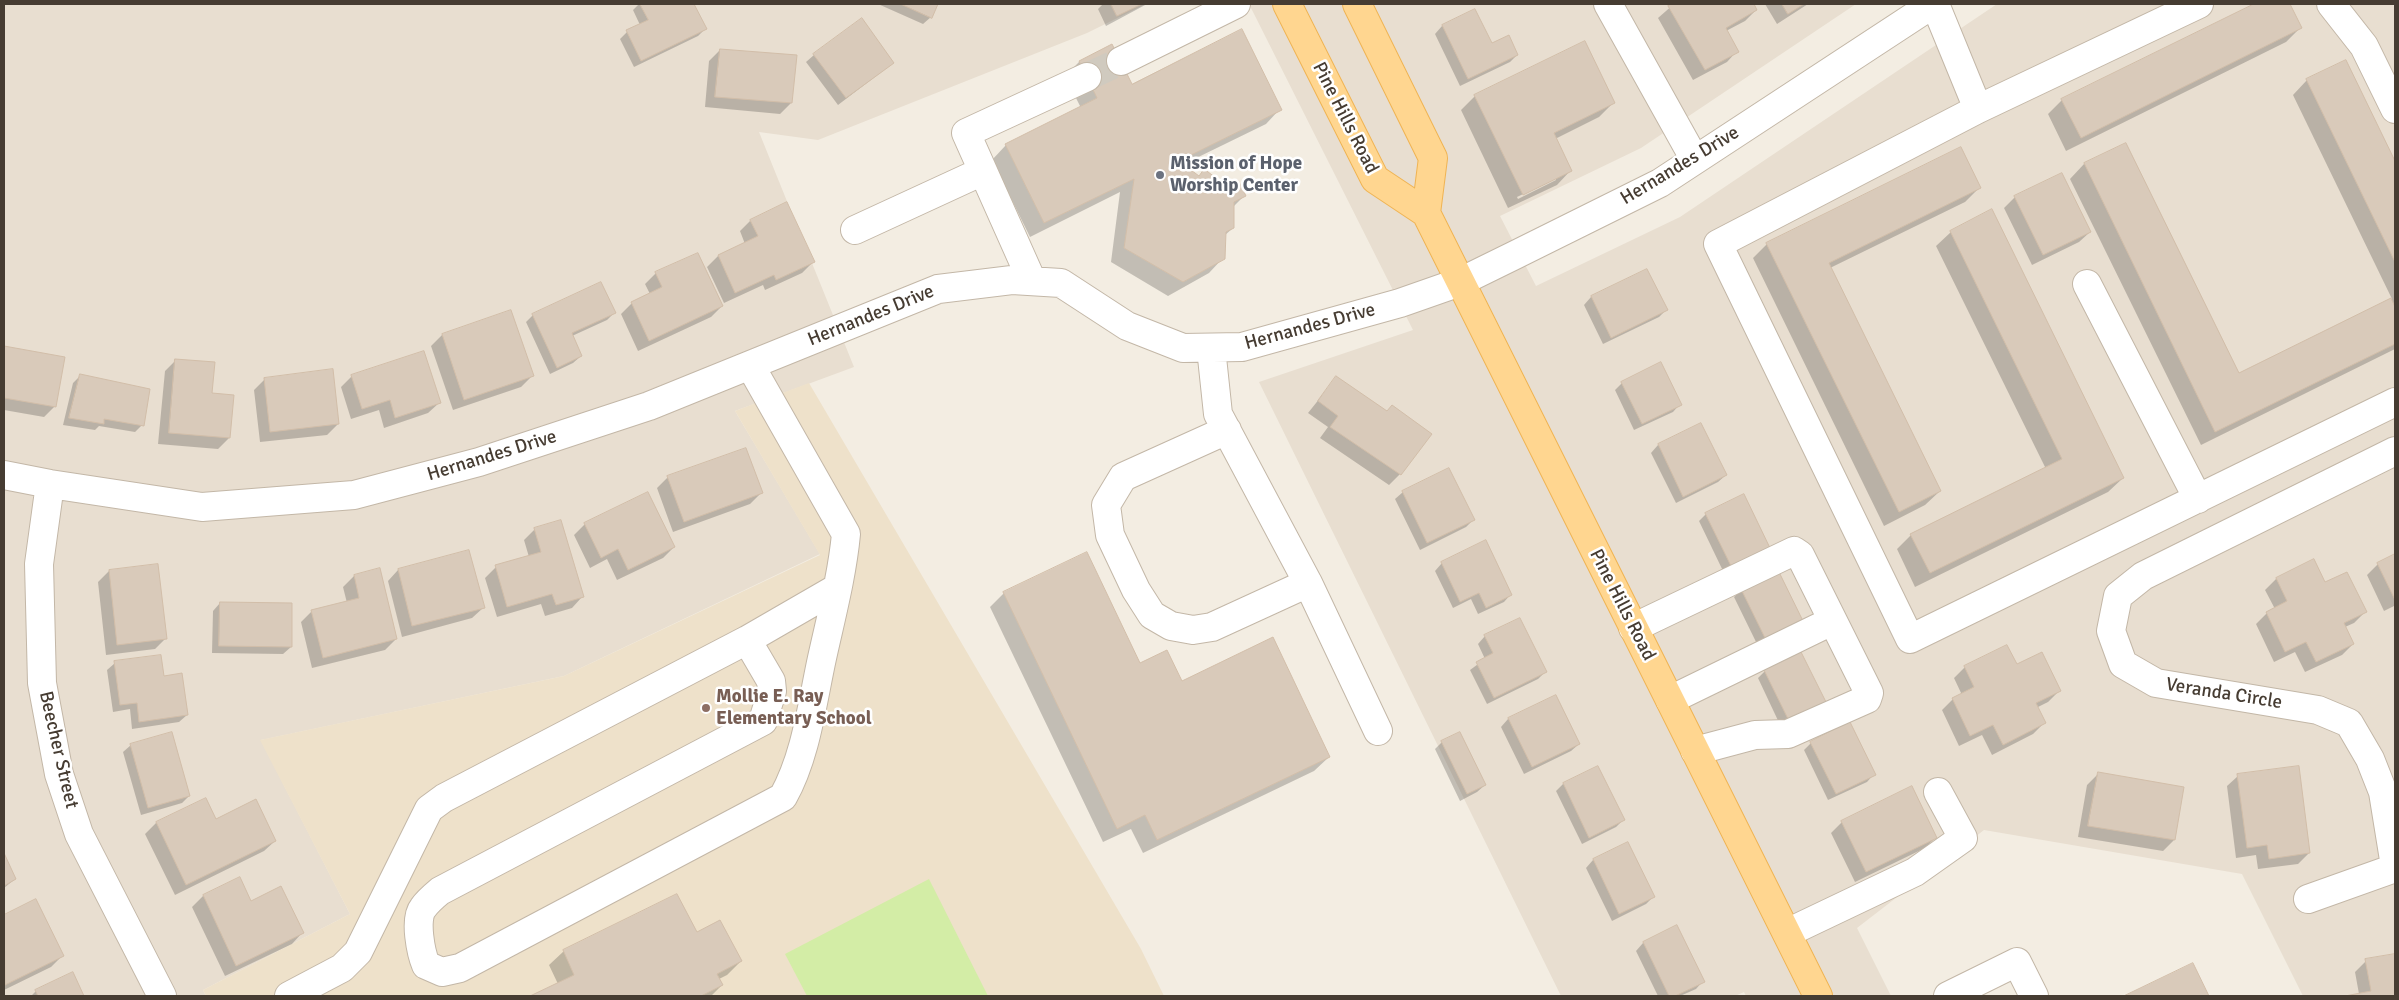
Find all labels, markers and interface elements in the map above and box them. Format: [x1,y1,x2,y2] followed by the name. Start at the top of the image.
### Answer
[1307,58,1383,178] street label: Pine Hills Road
[1617,122,1743,210] street label: Hernandes Drive
[1170,153,1302,197] place label: Mission of Hope Worship Center
[1154,169,1166,181] marker: Mission of Hope Worship Center
[804,280,938,352] street label: Hernandes Drive
[1242,299,1378,355] street label: Hernandes Drive
[424,425,560,487] street label: Hernandes Drive
[1584,545,1660,665] street label: Pine Hills Road
[2164,674,2284,714] street label: Veranda Circle
[716,686,872,730] place label: Mollie E. Ray Elementary School
[33,689,83,811] street label: Beecher Street
[700,702,712,714] marker: Mollie E. Ray Elementary School

